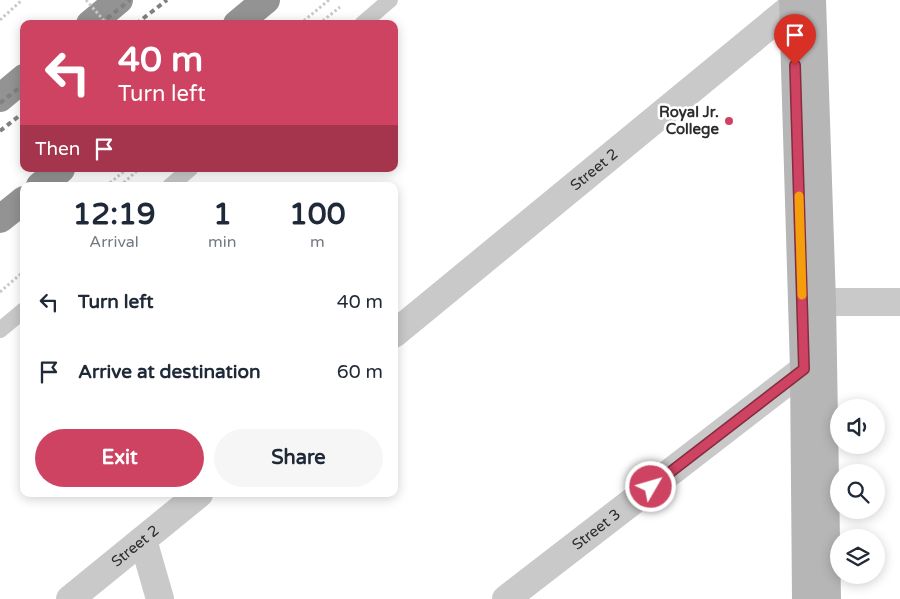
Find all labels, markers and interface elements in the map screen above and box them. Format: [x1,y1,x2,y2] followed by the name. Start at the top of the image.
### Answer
[774,14,816,65] pin
[781,21,809,49] icon: arrive
[118,39,203,81] text: 40 m
[35,40,100,105] icon: left
[118,81,206,107] text: Turn left
[659,103,719,139] place label: Royal Jr. College
[723,115,735,127] marker: Royal Jr. College
[90,135,118,163] icon: arrive
[35,138,80,160] text: Then
[567,145,622,194] street label: Street 2
[72,196,156,233] text: 12:19
[213,196,232,233] text: 1
[289,196,346,233] text: 100
[89,232,139,252] text: Arrival
[208,232,237,252] text: min
[310,232,325,252] text: m
[35,288,63,316] icon: left
[78,291,154,313] text: Turn left
[337,291,383,313] text: 40 m
[35,358,63,386] icon: arrive
[78,361,261,383] text: Arrive at destination
[337,361,383,383] text: 60 m
[830,399,885,584] map controls
[830,399,885,454] button: sound
[35,429,204,487] button: Exit
[214,429,383,487] button: Share
[624,460,676,512] position arrow
[830,464,885,519] button: search
[568,505,624,554] street label: Street 3
[108,521,163,571] street label: Street 2
[830,529,885,584] button: layers

